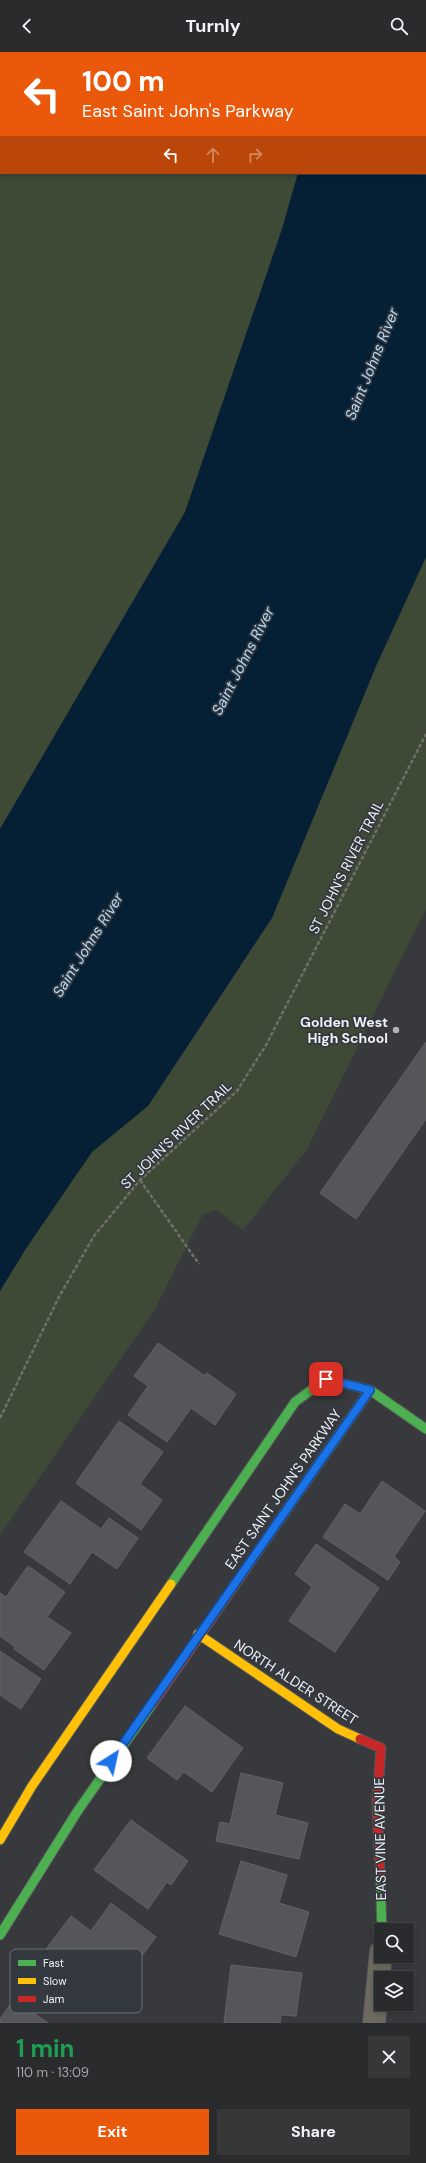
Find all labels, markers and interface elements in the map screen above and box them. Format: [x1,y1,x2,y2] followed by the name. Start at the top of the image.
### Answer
[185,14,241,38] text: Turnly
[16,15,38,37] icon: back
[388,15,410,37] icon: search
[82,63,165,100] text: 100 m
[16,68,68,120] icon: left
[82,99,294,123] text: East Saint John's Parkway
[160,144,182,166] icon: left
[202,144,224,166] icon: ahead
[244,144,266,166] icon: right
[340,305,404,423] water label: Saint Johns River
[207,603,279,719] water label: Saint Johns River
[304,797,388,937] street label: ST JOHN'S RIVER TRAIL
[48,889,128,1001] water label: Saint Johns River
[300,1013,388,1047] place label: Golden West High School
[391,1025,401,1035] marker: Golden West High School
[117,1077,235,1193] street label: ST JOHN'S RIVER TRAIL
[309,1362,343,1396] pin
[315,1368,337,1390] icon: arrive
[221,1405,345,1573] street label: EAST SAINT JOHN'S PARKWAY
[231,1635,361,1729] street label: NORTH ALDER STREET
[90,1740,132,1782] position arrow
[370,1777,390,1900] street label: EAST VINE AVENUE
[374,1923,414,2011] map controls
[374,1923,414,1963] button: search
[10,1949,142,2013] legend
[43,1956,64,1970] text: Fast
[374,1971,414,2011] button: layers
[43,1974,67,1988] text: Slow
[43,1992,64,2006] text: Jam
[16,2033,74,2064] text: 1 min
[368,2036,410,2078] button: close
[16,2064,89,2081] text: 110 m · 13:09
[16,2109,209,2155] button: Exit
[217,2109,410,2155] button: Share

